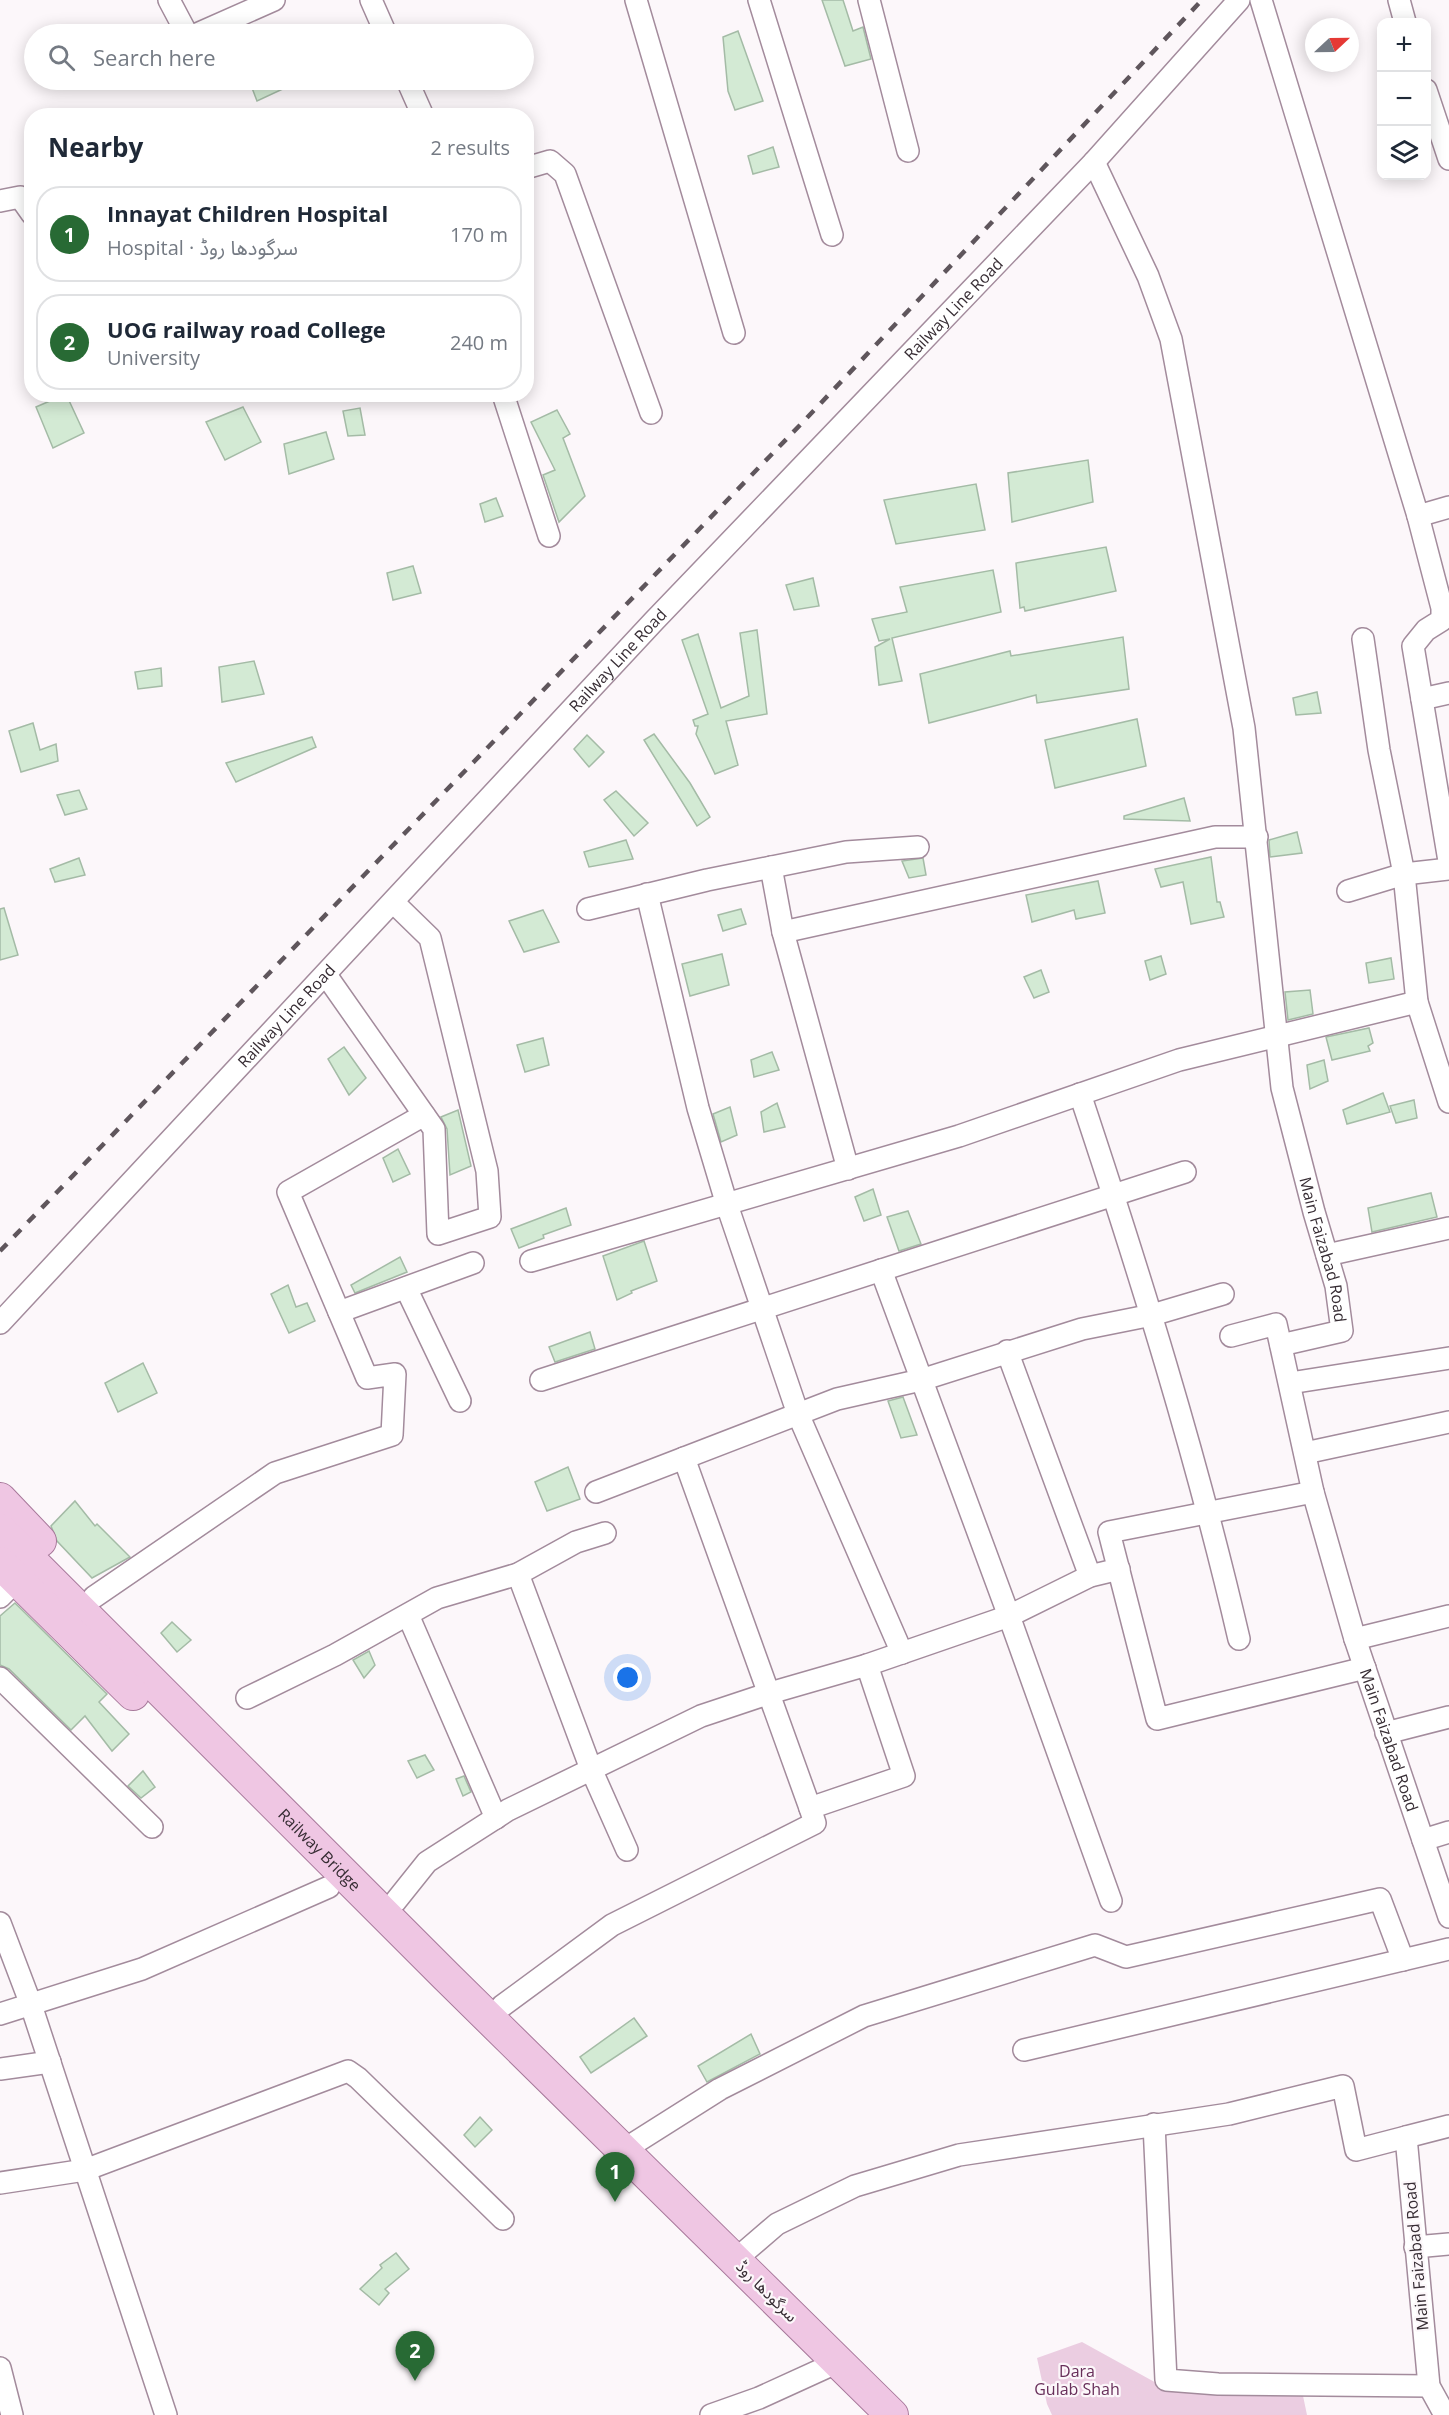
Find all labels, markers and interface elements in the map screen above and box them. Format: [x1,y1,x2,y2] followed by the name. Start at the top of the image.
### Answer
[1305,18,1359,72] north arrow
[1377,18,1431,180] map controls
[1377,18,1431,72] button: +
[24,24,534,90] search box
[45,41,78,74] icon: search
[93,42,216,72] text: Search here
[1377,72,1431,126] button: −
[1377,126,1431,180] button: layers
[48,129,143,165] text: Nearby
[430,134,510,161] text: 2 results
[107,198,388,228] text: Innayat Children Hospital
[64,221,75,248] text: 1
[450,221,508,248] text: 170 m
[107,234,298,261] text: Hospital · سرگودھا روڈ
[899,253,1008,365] street label: Railway Line Road
[107,314,386,344] text: UOG railway road College
[64,329,75,356] text: 2
[450,329,508,356] text: 240 m
[107,344,200,371] text: University
[564,604,671,717] street label: Railway Line Road
[233,959,340,1072] street label: Railway Line Road
[1294,1174,1352,1324] street label: Main Faizabad Road
[613,1663,642,1692] your location
[1355,1665,1424,1814] street label: Main Faizabad Road
[273,1803,366,1896] street label: Railway Bridge
[596,2152,634,2202] pin: 1
[1399,2180,1433,2332] street label: Main Faizabad Road
[731,2255,803,2327] street label: سرگودھا روڈ
[396,2332,434,2381] pin: 2
[1034,2360,1120,2400] park label: Dara Gulab Shah

